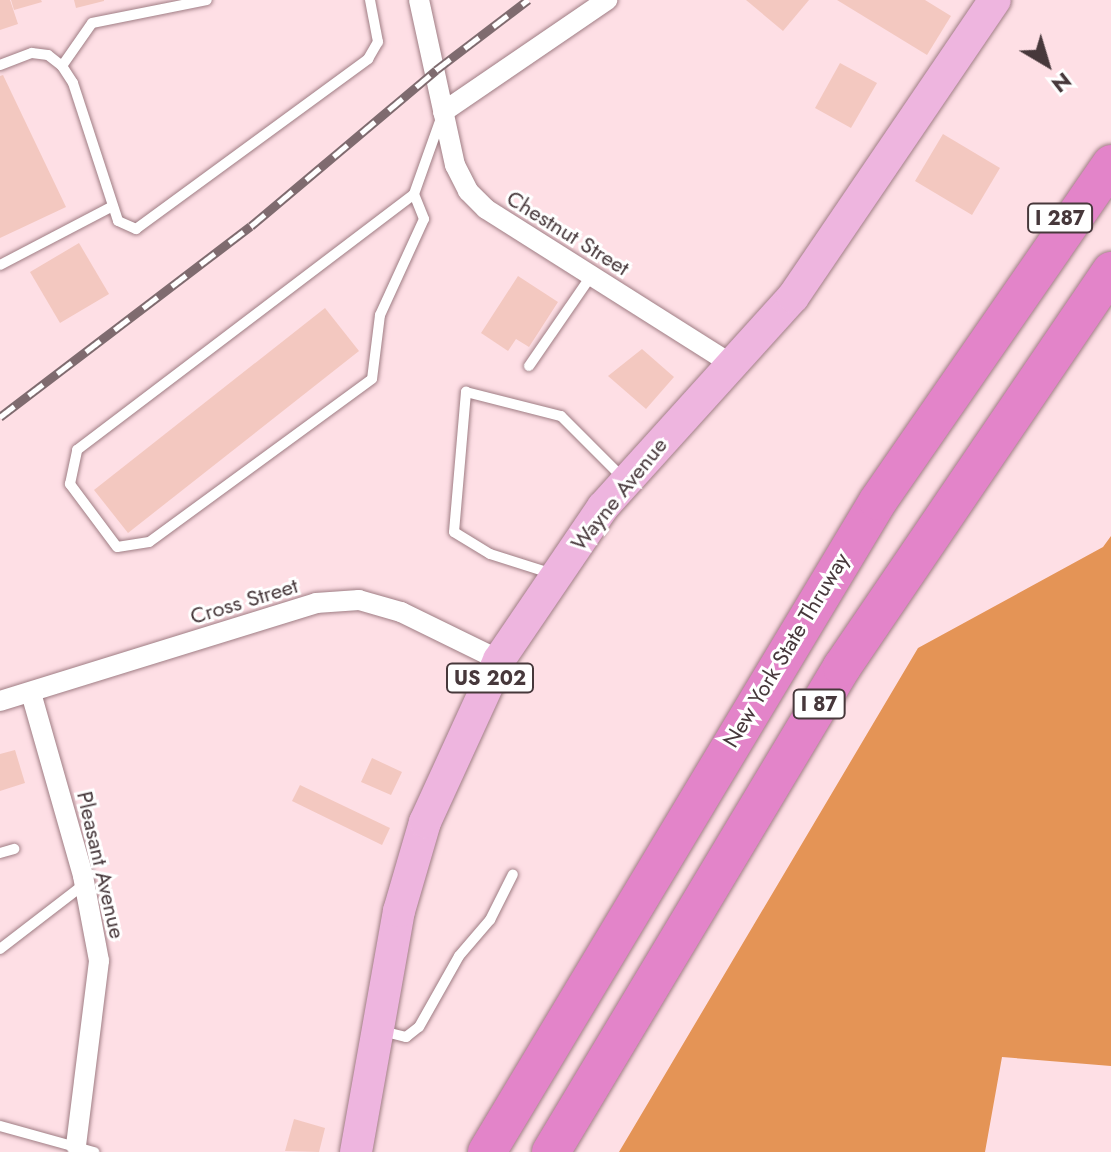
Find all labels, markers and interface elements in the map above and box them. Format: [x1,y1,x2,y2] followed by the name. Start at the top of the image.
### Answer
[1007,24,1087,104] north arrow
[1045,65,1079,101] text: N
[502,185,634,281] street label: Chestnut Street
[1026,202,1094,234] road number: I 287
[565,432,673,556] street label: Wayne Avenue
[717,548,855,752] street label: New York State Thruway
[187,572,301,630] street label: Cross Street
[446,662,534,694] road number: US 202
[791,688,847,720] road number: I 87
[71,789,131,941] street label: Pleasant Avenue

